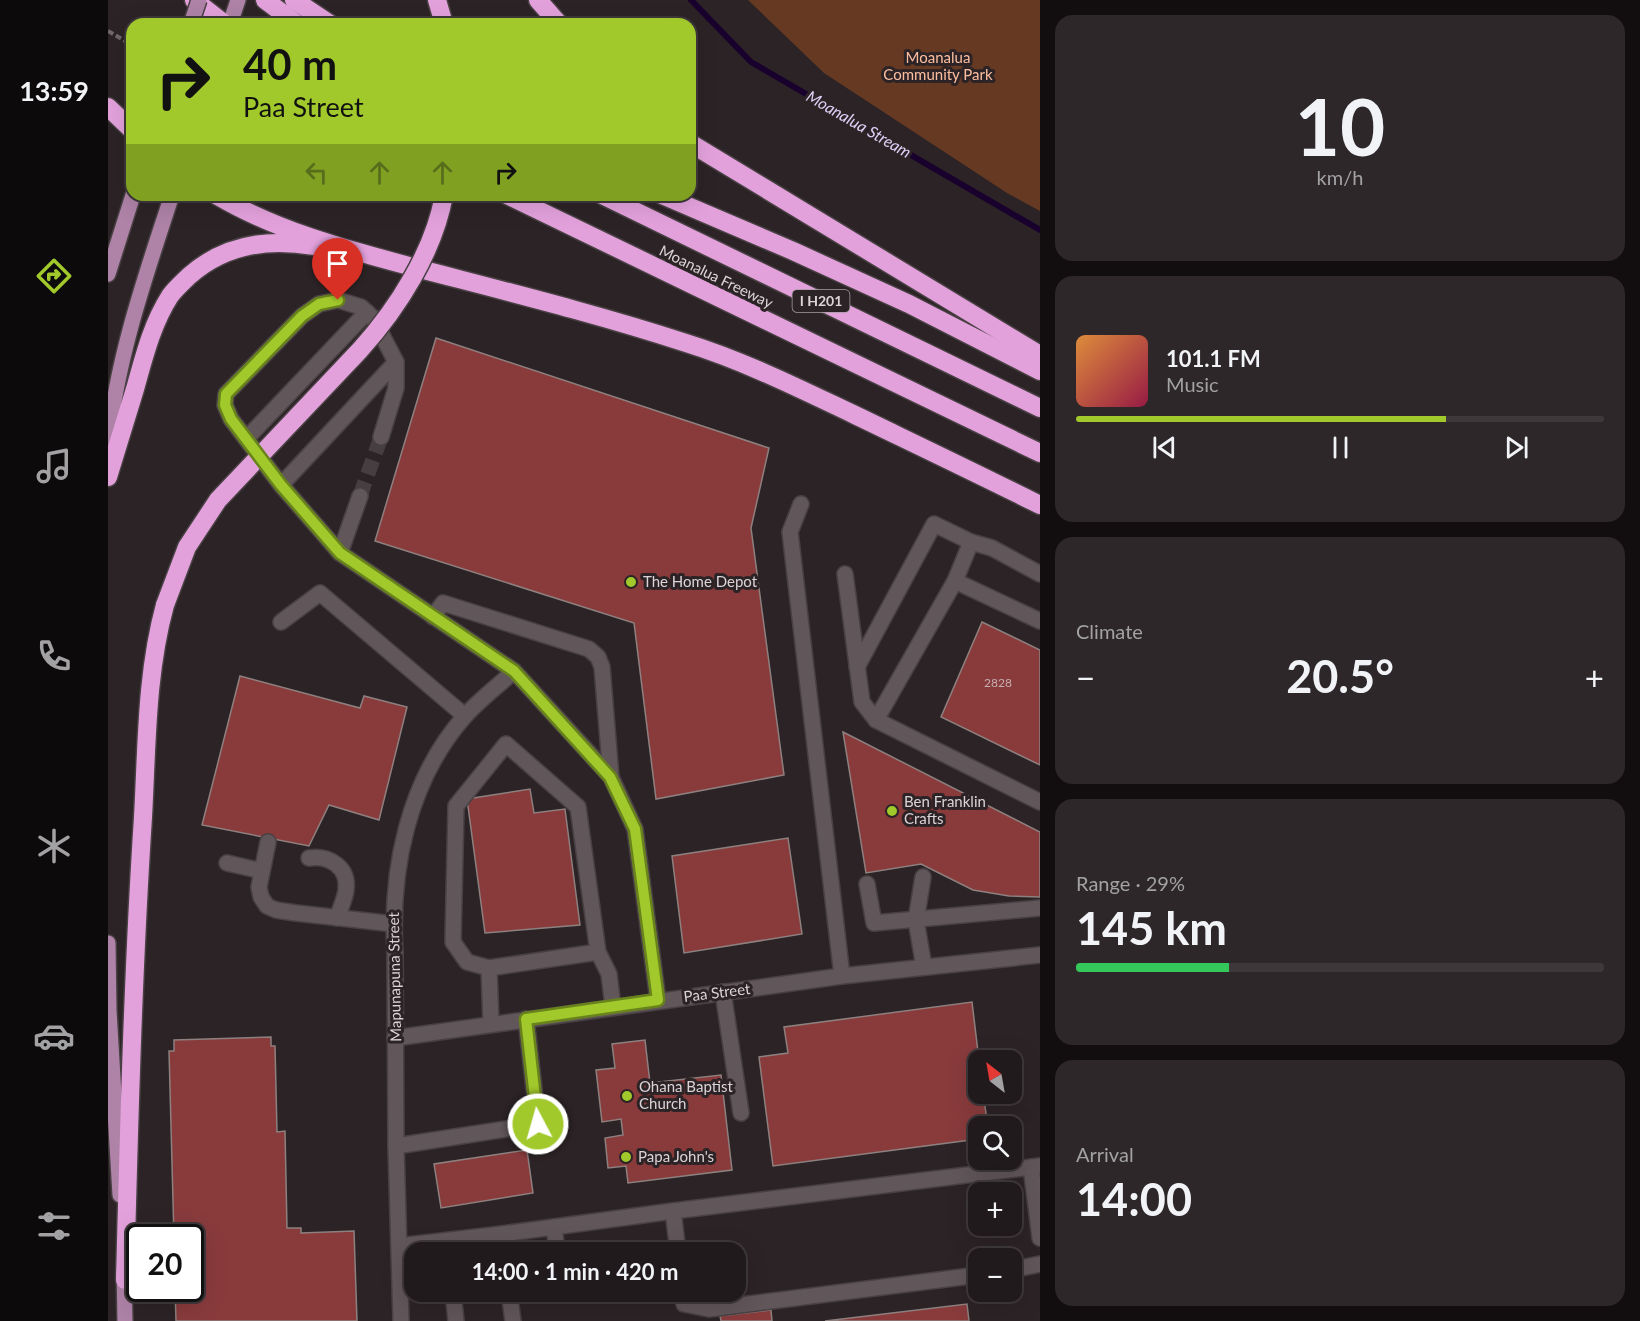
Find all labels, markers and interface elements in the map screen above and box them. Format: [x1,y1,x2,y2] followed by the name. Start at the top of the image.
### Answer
[243,39,337,89] text: 40 m
[144,42,222,120] icon: right
[883,48,993,83] park label: Moanalua Community Park
[19,74,89,107] text: 13:59
[1295,79,1385,173] text: 10
[804,86,915,161] water label: Moanalua Stream
[243,90,364,123] text: Paa Street
[300,156,333,189] icon: left
[363,156,396,189] icon: ahead
[426,156,459,189] icon: ahead
[489,156,522,189] icon: right
[1317,165,1363,189] text: km/h
[312,238,363,300] pin
[657,241,776,312] street label: Moanalua Freeway
[321,247,354,280] icon: arrive
[33,255,75,297] icon: directions
[792,290,850,312] road number: I H201
[1166,345,1261,372] text: 101.1 FM
[1166,372,1219,396] text: Music
[1148,431,1181,464] icon: previous
[1324,431,1357,464] icon: pause
[1500,431,1533,464] icon: next
[33,445,75,487] icon: music
[643,572,758,590] place label: The Home Depot
[624,575,638,589] marker: The Home Depot
[1076,619,1143,643] text: Climate
[33,635,75,677] icon: phone
[1286,649,1394,703] text: 20.5°
[1076,657,1095,697] text: −
[1585,657,1604,697] text: +
[984,675,1012,690] house number: 2828
[904,792,986,827] place label: Ben Franklin Crafts
[885,804,899,818] marker: Ben Franklin Crafts
[33,825,75,867] icon: climate
[1076,871,1185,895] text: Range · 29%
[1076,901,1227,955] text: 145 km
[384,911,404,1042] street label: Mapunapuna Street
[683,979,752,1005] street label: Paa Street
[33,1015,75,1057] icon: car
[968,1050,1022,1104] north arrow
[968,1050,1022,1302] map controls
[639,1077,733,1112] place label: Ohana Baptist Church
[620,1089,634,1103] marker: Ohana Baptist Church
[506,1092,570,1156] position arrow
[968,1116,1022,1170] button: search
[1076,1142,1134,1166] text: Arrival
[638,1147,714,1165] place label: Papa John's
[619,1150,633,1164] marker: Papa John's
[1076,1172,1192,1226] text: 14:00
[968,1182,1022,1236] button: +
[33,1205,75,1247] icon: filters
[126,1224,204,1302] speed limit sign: 20
[968,1248,1022,1302] button: −
[472,1258,678,1285] text: 14:00 · 1 min · 420 m

